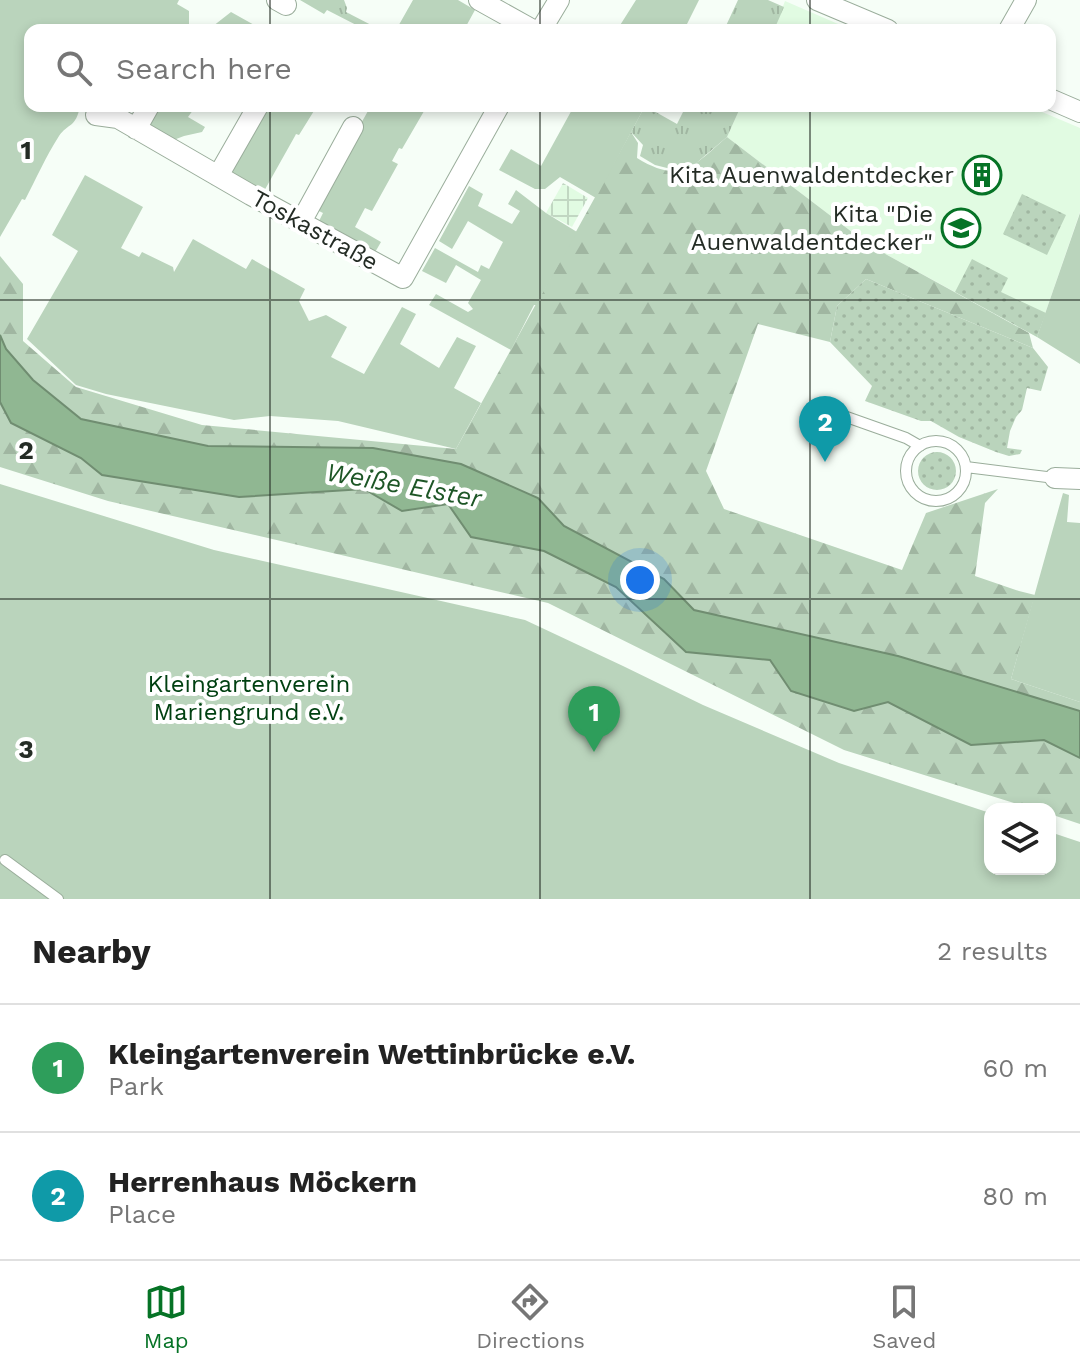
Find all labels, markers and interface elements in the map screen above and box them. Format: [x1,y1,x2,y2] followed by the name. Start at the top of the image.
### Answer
[24,24,1056,112] search box
[52,46,96,90] icon: search
[116,51,292,86] text: Search here
[20,135,32,165] text: 1
[961,154,1003,196] building icon: Kita Auenwaldentdecker
[669,161,954,189] place label: Kita Auenwaldentdecker
[247,184,383,276] street label: Toskastraße
[691,200,933,256] place label: Kita "Die Auenwaldentdecker"
[940,207,982,249] school or university icon: Kita "Die Auenwaldentdecker"
[799,396,851,462] pin: 2
[18,435,34,465] text: 2
[324,457,485,514] water label: Weiße Elster
[620,560,660,600] your location
[148,670,350,726] park label: Kleingartenverein Mariengrund e.V.
[568,686,620,752] pin: 1
[18,734,34,764] text: 3
[984,803,1056,875] map controls
[984,803,1056,875] button: layers
[32,931,151,971] text: Nearby
[937,936,1048,966] text: 2 results
[108,1036,636,1071] text: Kleingartenverein Wettinbrücke e.V.
[52,1053,64,1083] text: 1
[982,1053,1048,1083] text: 60 m
[108,1071,164,1101] text: Park
[108,1164,417,1199] text: Herrenhaus Möckern
[50,1181,66,1211] text: 2
[982,1181,1048,1211] text: 80 m
[108,1199,176,1229] text: Place
[144,1280,189,1353] tab: Map
[476,1280,585,1353] tab: Directions
[872,1280,936,1353] tab: Saved

